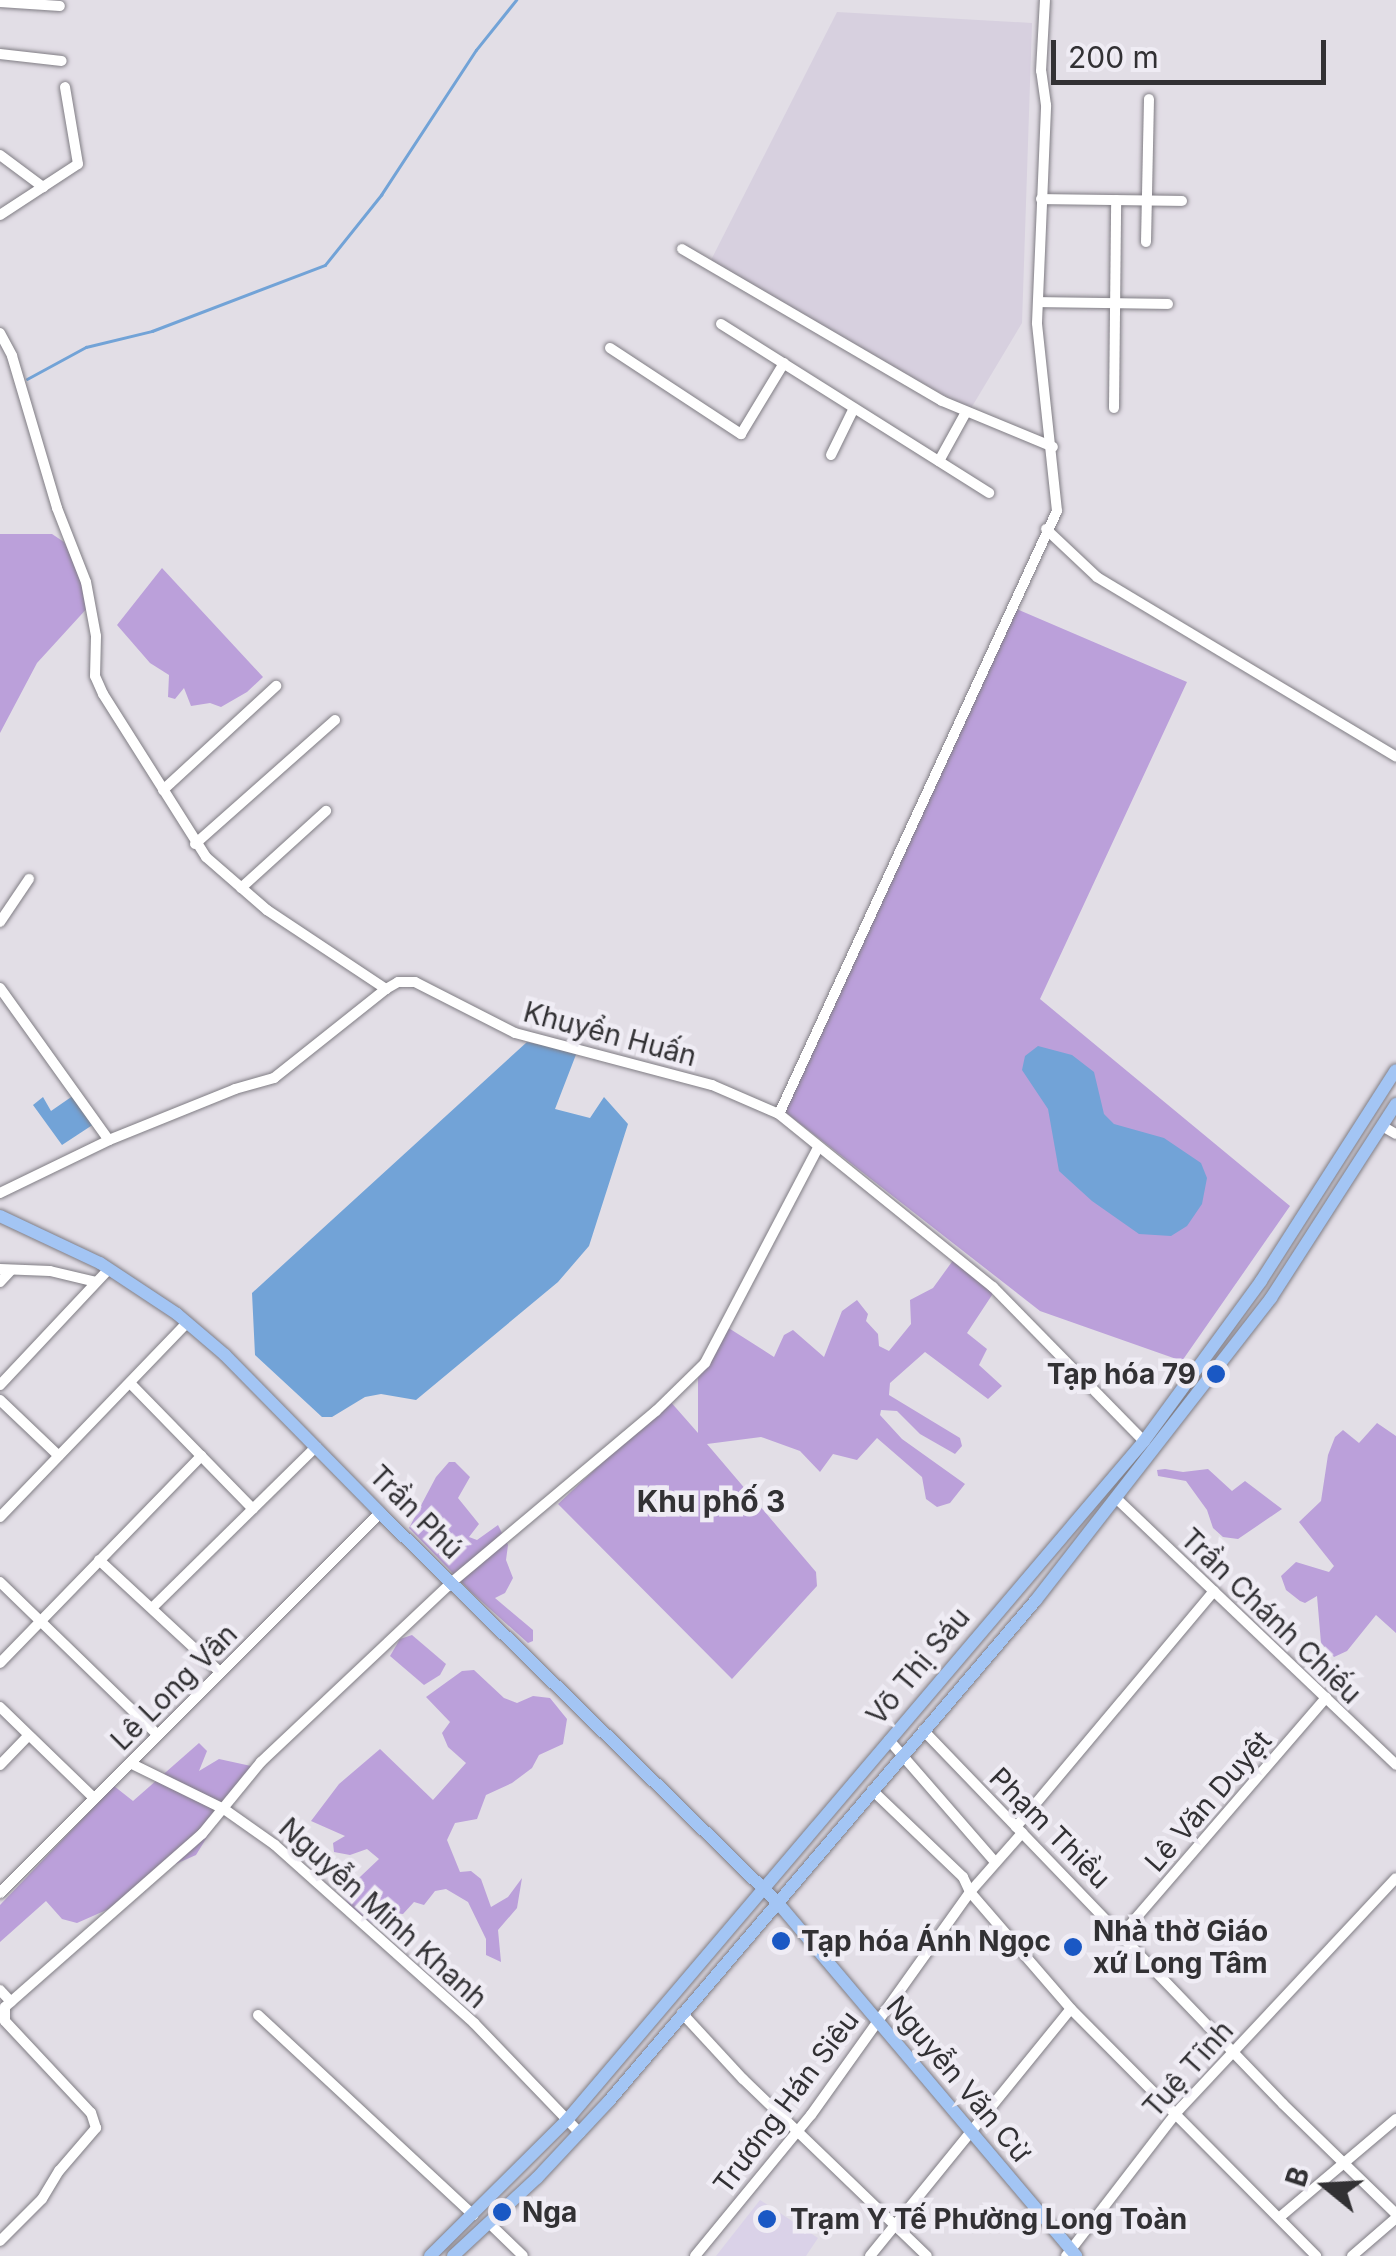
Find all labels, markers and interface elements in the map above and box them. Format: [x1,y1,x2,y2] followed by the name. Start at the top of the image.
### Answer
[1056,20,1331,82] scale bar
[1068,39,1159,75] text: 200 m
[520,995,700,1073] street label: Khuyển Huấn
[1047,1357,1196,1391] place label: Tạp hóa 79
[1205,1363,1227,1385] marker: Tạp hóa 79
[362,1458,470,1566] street label: Trần Phú
[637,1483,785,1519] district label: Khu phố 3
[1174,1521,1368,1711] street label: Trần Chánh Chiếu
[859,1601,977,1731] street label: Võ Thị Sáu
[104,1617,244,1757] street label: Lê Long Vân
[1138,1724,1278,1878] street label: Lê Văn Duyệt
[983,1761,1117,1895] street label: Phạm Thiều
[272,1811,494,2015] street label: Nguyễn Minh Khanh
[1093,1914,1268,1980] place label: Nhà thờ Giáo xứ Long Tâm
[801,1924,1051,1958] place label: Tạp hóa Ánh Ngọc
[770,1930,792,1952] marker: Tạp hóa Ánh Ngọc
[1062,1936,1084,1958] marker: Nhà thờ Giáo xứ Long Tâm
[880,1989,1038,2169] street label: Nguyễn Văn Cừ
[706,2004,866,2200] street label: Trương Hán Siêu
[1136,2014,1240,2124] street label: Tuệ Tĩnh
[1276,2136,1376,2236] north arrow
[1278,2163,1316,2191] text: B
[522,2195,577,2229] place label: Nga
[491,2201,513,2223] marker: Nga
[790,2202,1187,2236] place label: Trạm Y Tế Phường Long Toàn
[754,2206,780,2232] marker: Trạm Y Tế Phường Long Toàn

